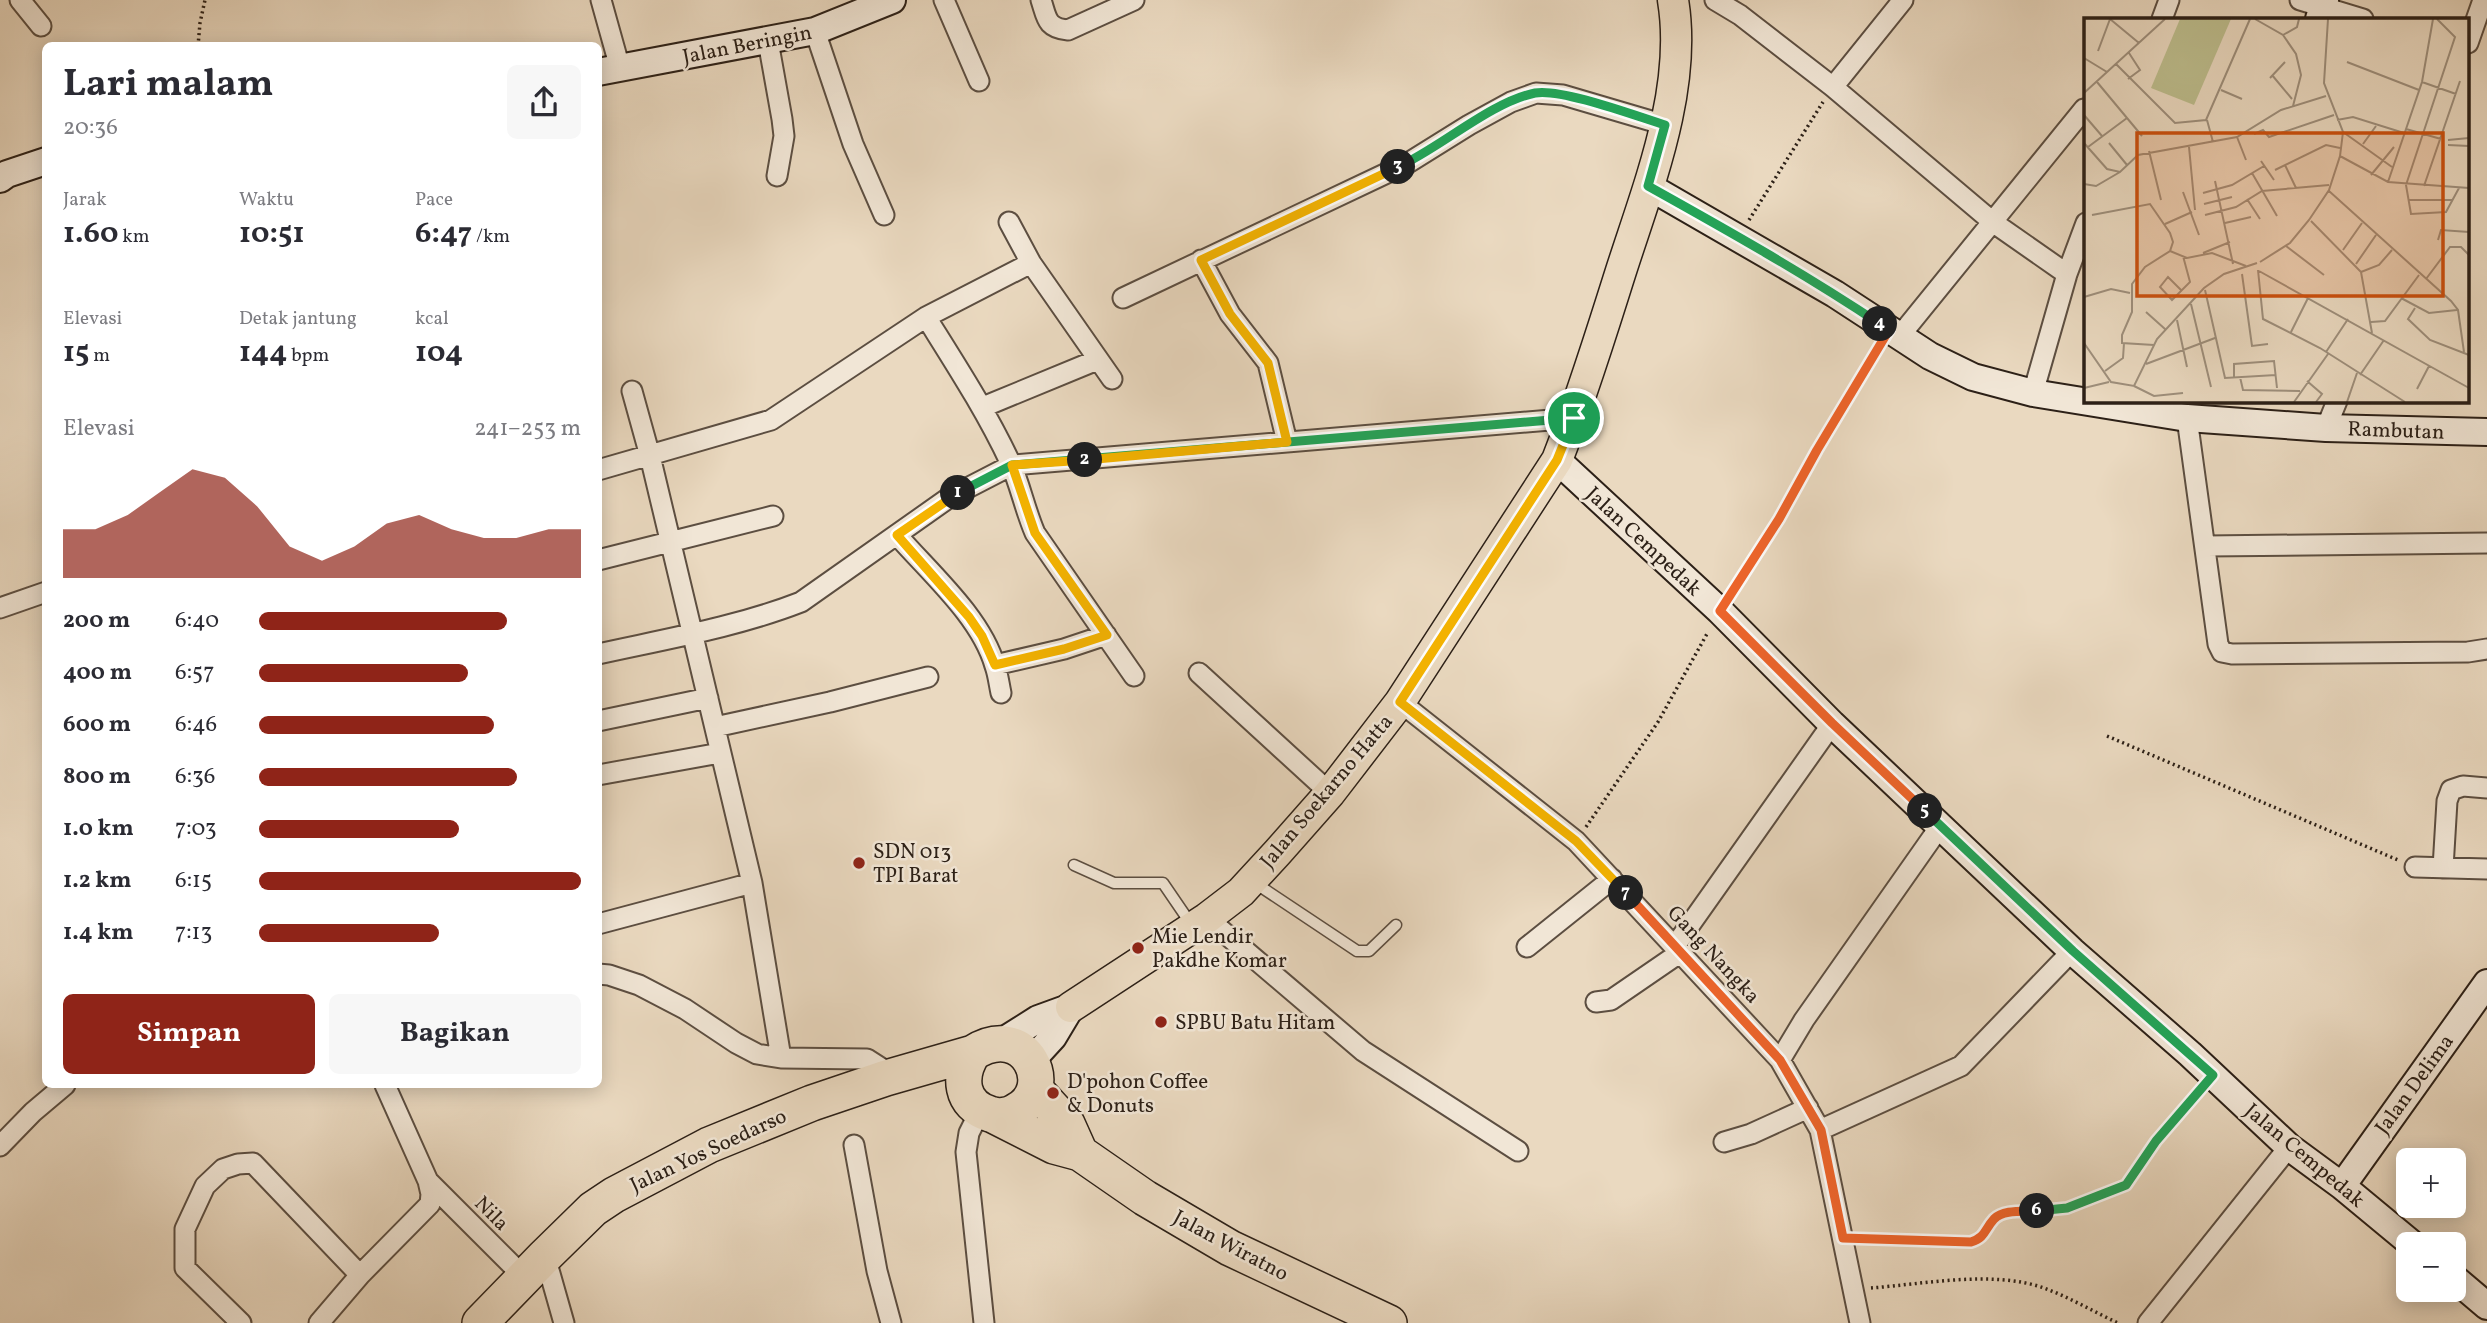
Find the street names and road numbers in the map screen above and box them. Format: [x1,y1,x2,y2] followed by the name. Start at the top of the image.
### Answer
[680,19,814,72] street label: Jalan Beringin
[2347,415,2445,448] street label: Rambutan
[1579,481,1708,604] street label: Jalan Cempedak
[1254,709,1400,875] street label: Jalan Soekarno Hatta
[1660,900,1766,1010] street label: Gang Nangka
[2369,1029,2462,1141] street label: Jalan Delima
[2238,1097,2371,1215] street label: Jalan Cempedak
[626,1102,792,1200] street label: Jalan Yos Soedarso
[467,1190,515,1238] street label: Nila
[1167,1204,1293,1289] street label: Jalan Wiratno

